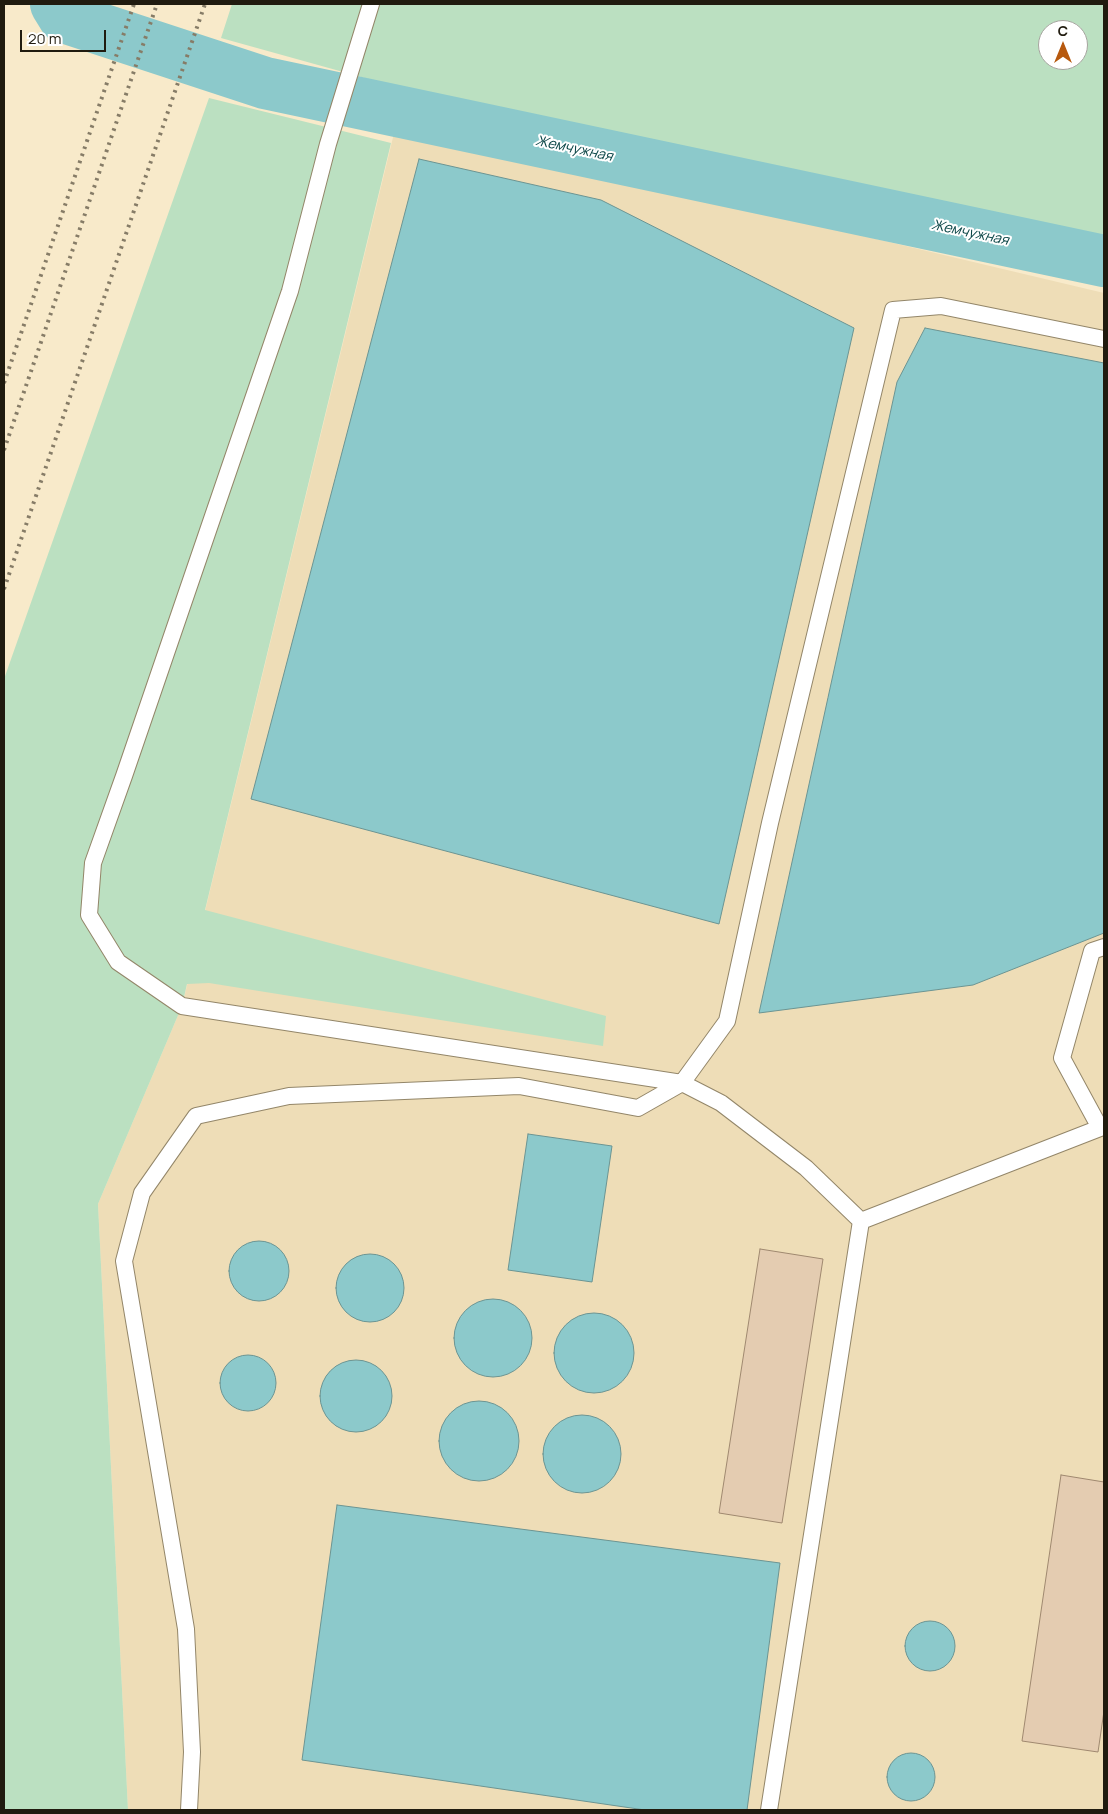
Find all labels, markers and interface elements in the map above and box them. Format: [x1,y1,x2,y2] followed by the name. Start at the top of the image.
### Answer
[22,20,109,52] scale bar
[1038,20,1088,70] north arrow
[1058,21,1068,40] text: С
[28,28,61,49] text: 20 m
[534,133,614,165] water label: Жемчужная
[930,217,1010,249] water label: Жемчужная

